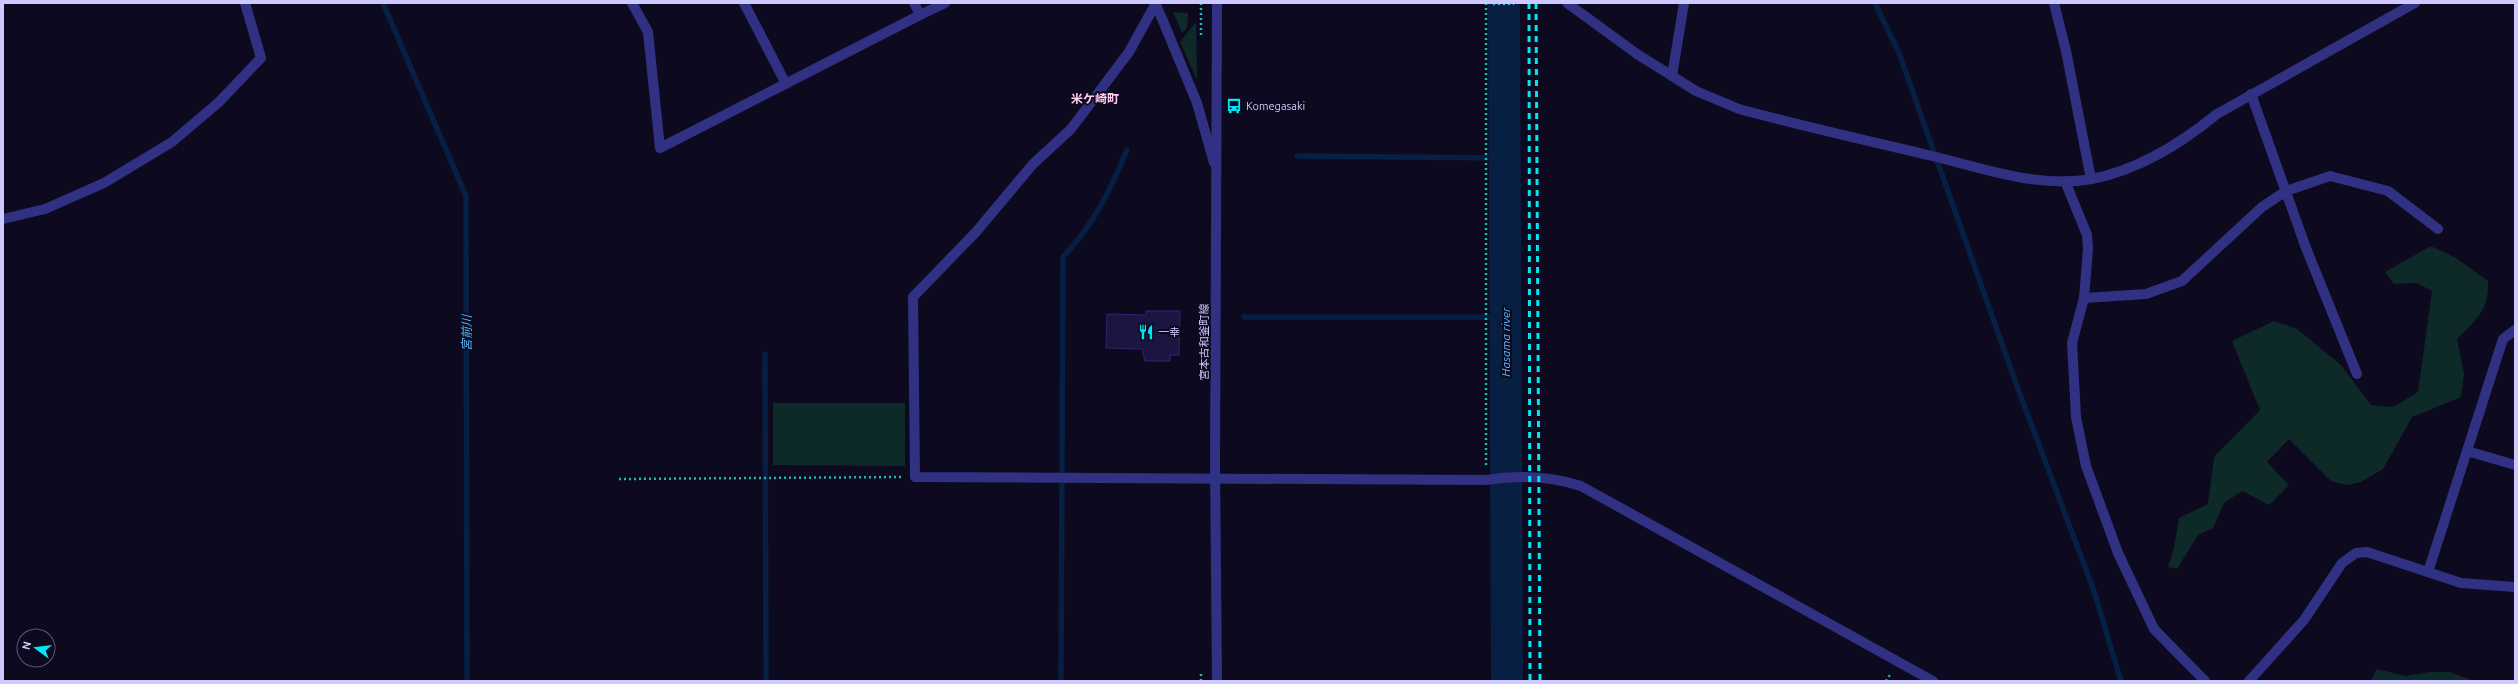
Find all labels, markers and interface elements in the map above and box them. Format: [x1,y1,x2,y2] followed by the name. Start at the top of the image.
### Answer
[1071,92,1119,105] district label: 米ケ崎町
[1225,97,1243,115] bus stop icon: Komegasaki
[1246,100,1305,112] place label: Komegasaki
[1198,304,1210,381] street label: 宮本古和釜町線
[1499,307,1512,377] water label: Hasama river
[460,313,473,351] water label: 宮前川
[1137,323,1155,341] restaurant icon: 一幸
[1158,326,1180,338] place label: 一幸
[16,628,56,668] north arrow
[19,640,33,651] text: N

